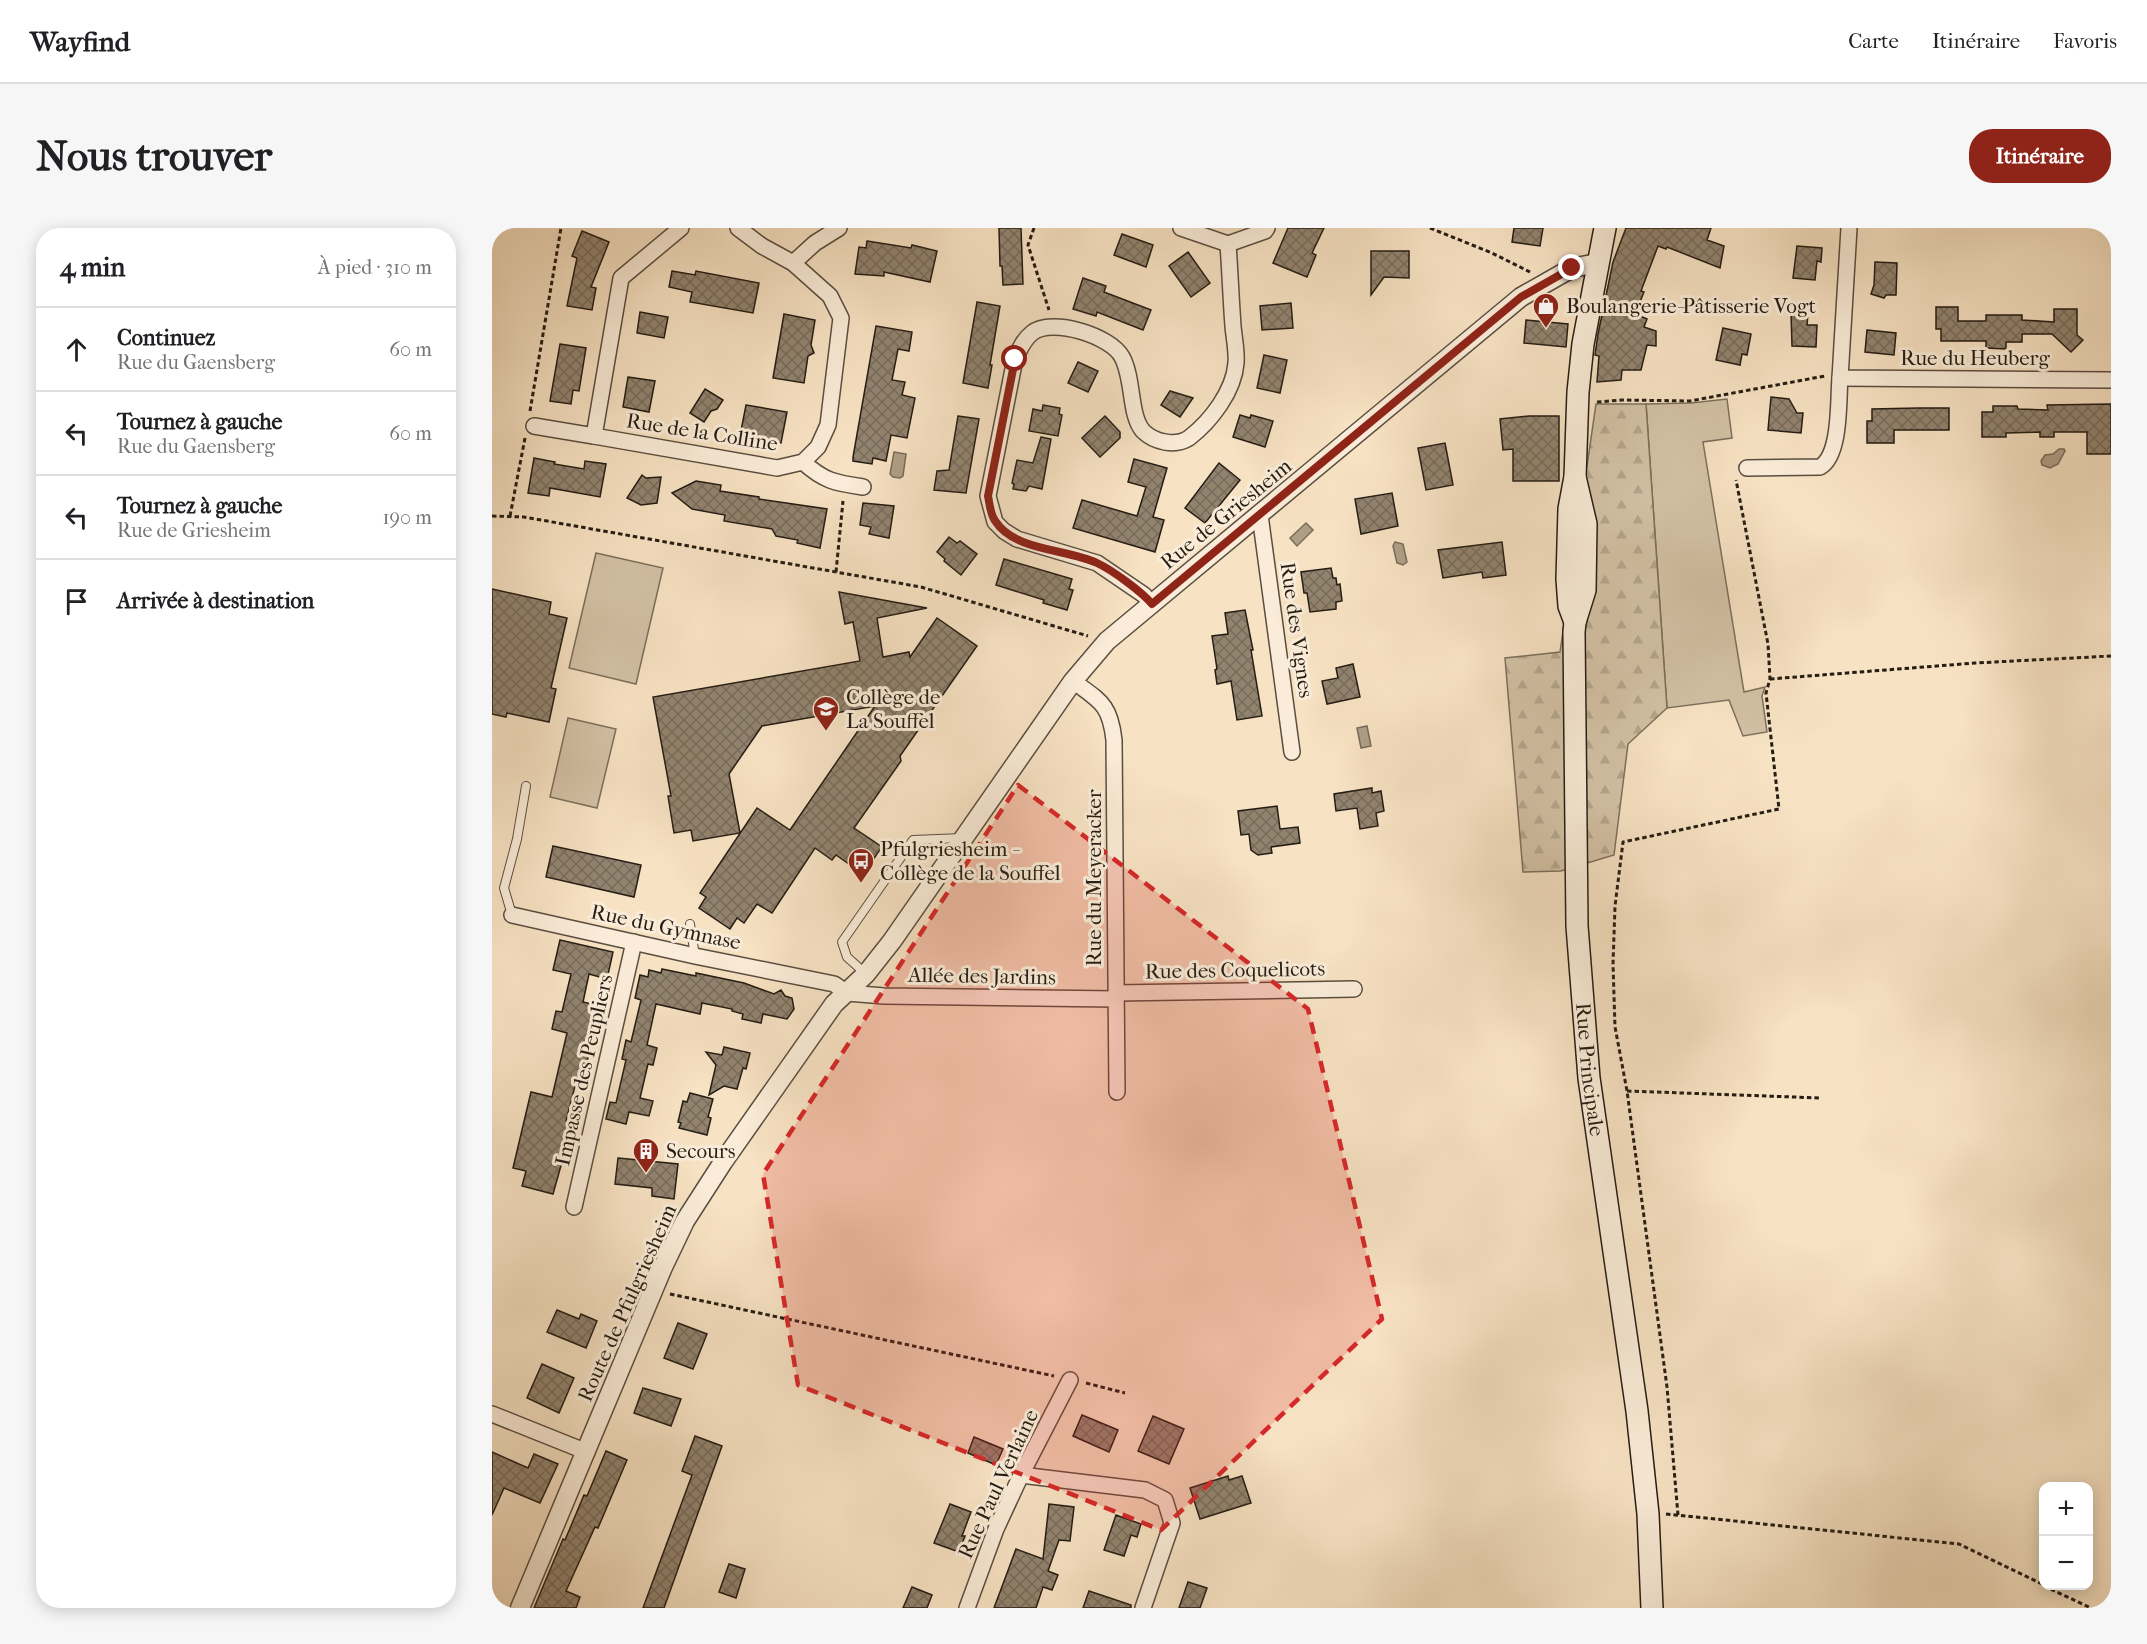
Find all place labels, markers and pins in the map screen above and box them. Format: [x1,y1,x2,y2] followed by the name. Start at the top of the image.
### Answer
[1531,291,1561,329] shop icon: Boulangerie-Pâtisserie Vogt
[1566,294,1816,318] place label: Boulangerie-Pâtisserie Vogt
[846,685,940,733] place label: Collège de La Souffel
[811,694,841,732] school or university icon: Collège de La Souffel
[880,837,1061,885] place label: Pfulgriesheim - Collège de la Souffel
[846,846,876,884] bus stop icon: Pfulgriesheim - Collège de la Souffel
[631,1136,661,1174] building icon: Secours
[666,1139,736,1163] place label: Secours

